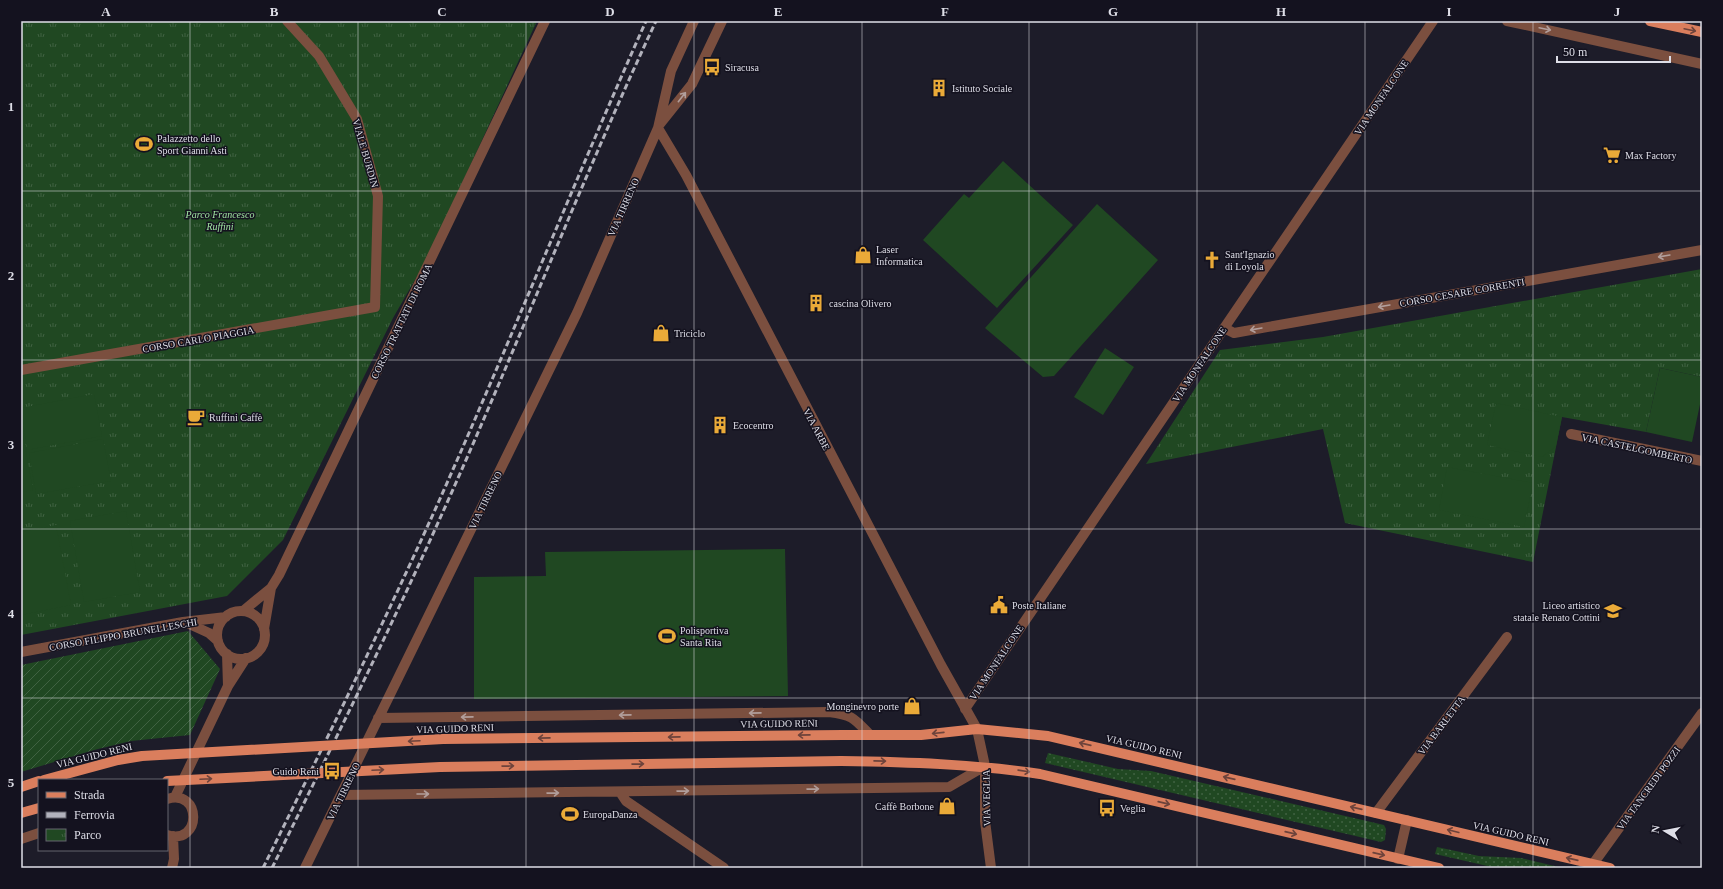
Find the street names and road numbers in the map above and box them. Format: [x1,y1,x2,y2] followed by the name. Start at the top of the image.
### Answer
[1352,58,1411,137] street label: VIA MONFALCONE
[350,118,381,189] street label: VIALE BURDIN
[606,176,641,238] street label: VIA TIRRENO
[369,261,435,381] street label: CORSO TRATTATI DI ROMA
[1399,276,1525,309] street label: CORSO CESARE CORRENTI
[141,324,256,355] street label: CORSO CARLO PIAGGIA
[1170,325,1229,404] street label: VIA MONFALCONE
[801,406,832,452] street label: VIA ARBE
[1581,431,1693,466] street label: VIA CASTELGOMBERTO
[467,470,504,531] street label: VIA TIRRENO
[48,616,198,653] street label: CORSO FILIPPO BRUNELLESCHI
[967,623,1026,702] street label: VIA MONFALCONE
[1416,693,1468,757] street label: VIA BARLETTA
[740,717,818,730] street label: VIA GUIDO RENI
[416,722,494,735] street label: VIA GUIDO RENI
[1105,732,1183,761] street label: VIA GUIDO RENI
[55,741,133,770] street label: VIA GUIDO RENI
[1614,744,1682,832] street label: VIA TANCREDI POZZI
[325,761,362,822] street label: VIA TIRRENO
[980,769,992,826] street label: VIA VEGLIA
[1472,819,1550,848] street label: VIA GUIDO RENI

